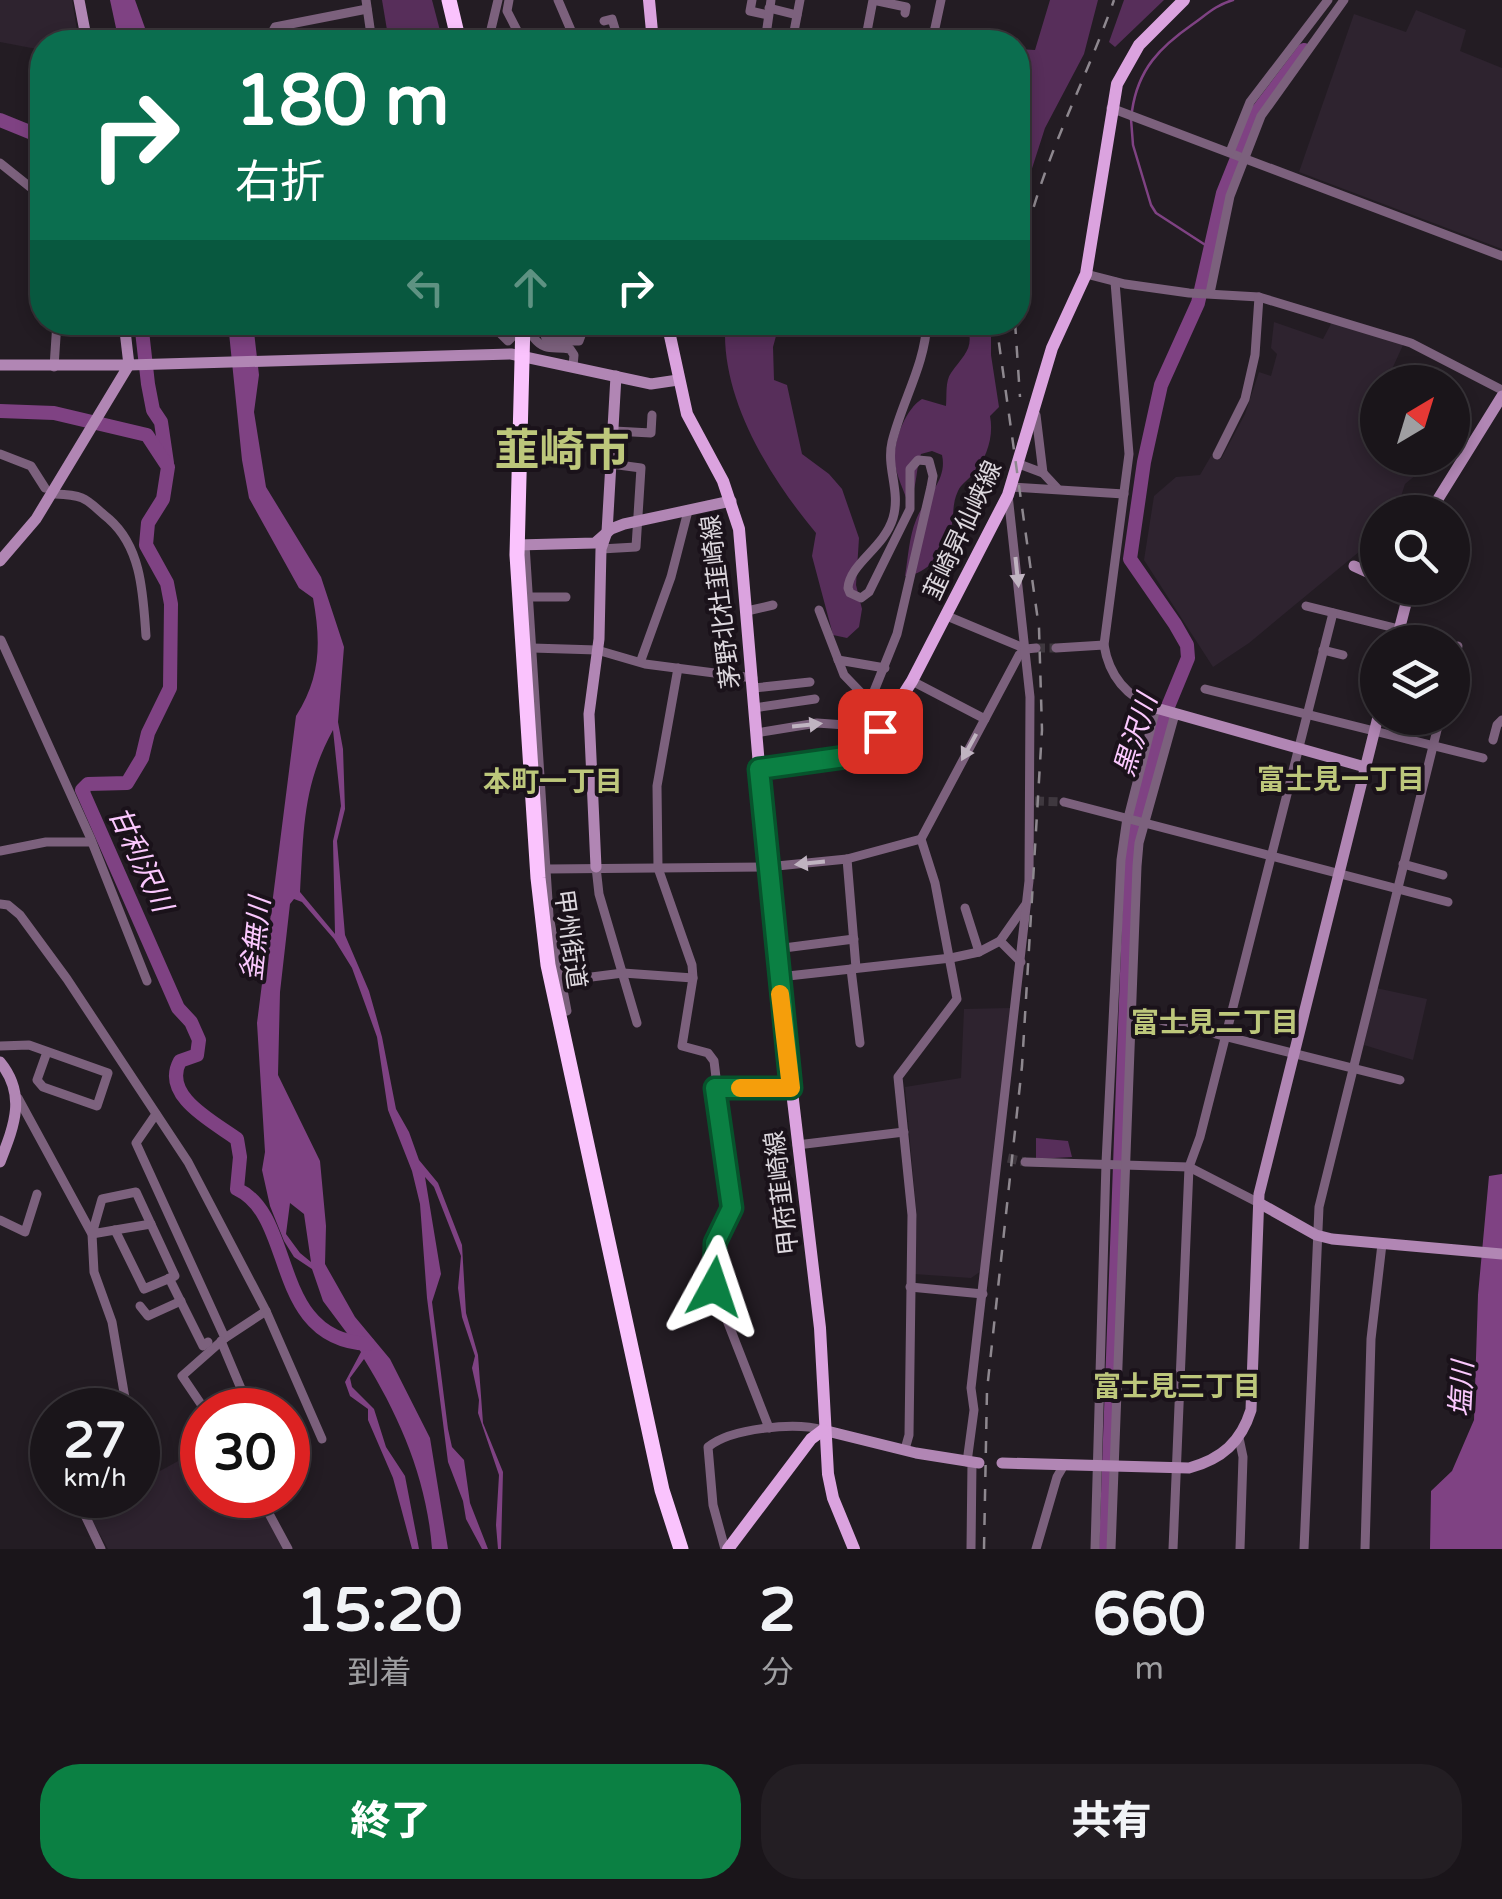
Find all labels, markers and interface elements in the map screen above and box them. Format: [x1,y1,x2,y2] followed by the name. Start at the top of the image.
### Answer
[235,60,449,144] text: 180 m
[70,70,200,200] icon: right
[235,156,325,210] text: 右折
[398,260,453,315] icon: left
[503,260,558,315] icon: ahead
[608,260,663,315] icon: right
[1360,365,1470,475] north arrow
[1360,365,1470,735] map controls
[494,425,630,479] district label: 韮崎市
[918,456,1008,605] street label: 韮崎昇仙峡線
[1360,495,1470,605] button: search
[695,513,747,691] street label: 茅野北杜韮崎線
[1009,556,1025,588] one-way arrow
[1360,625,1470,735] button: layers
[1107,687,1165,780] water label: 黒沢川
[838,689,923,774] pin
[853,704,908,759] icon: arrive
[792,717,824,733] one-way arrow
[961,733,978,761] one-way arrow
[1257,763,1425,797] district label: 富士見一丁目
[483,765,623,799] district label: 本町一丁目
[101,801,180,920] water label: 甘利沢川
[794,855,825,871] one-way arrow
[548,888,592,991] street label: 甲州街道
[235,893,278,983] water label: 釜無川
[1131,1006,1299,1040] district label: 富士見二丁目
[759,1129,804,1257] street label: 甲府韮崎線
[662,1235,766,1339] position arrow
[1444,1357,1481,1418] water label: 塩川
[1093,1370,1261,1404] district label: 富士見三丁目
[180,1388,310,1518] speed limit sign: 30
[64,1411,126,1471] text: 27
[64,1463,126,1493] text: km/h
[296,1575,463,1647] text: 15:20
[759,1575,796,1647] text: 2
[1093,1579,1206,1651] text: 660
[1135,1650,1164,1688] text: m
[347,1654,411,1692] text: 到着
[762,1654,794,1692] text: 分
[40,1764,741,1879] button: 終了
[761,1764,1462,1879] button: 共有

